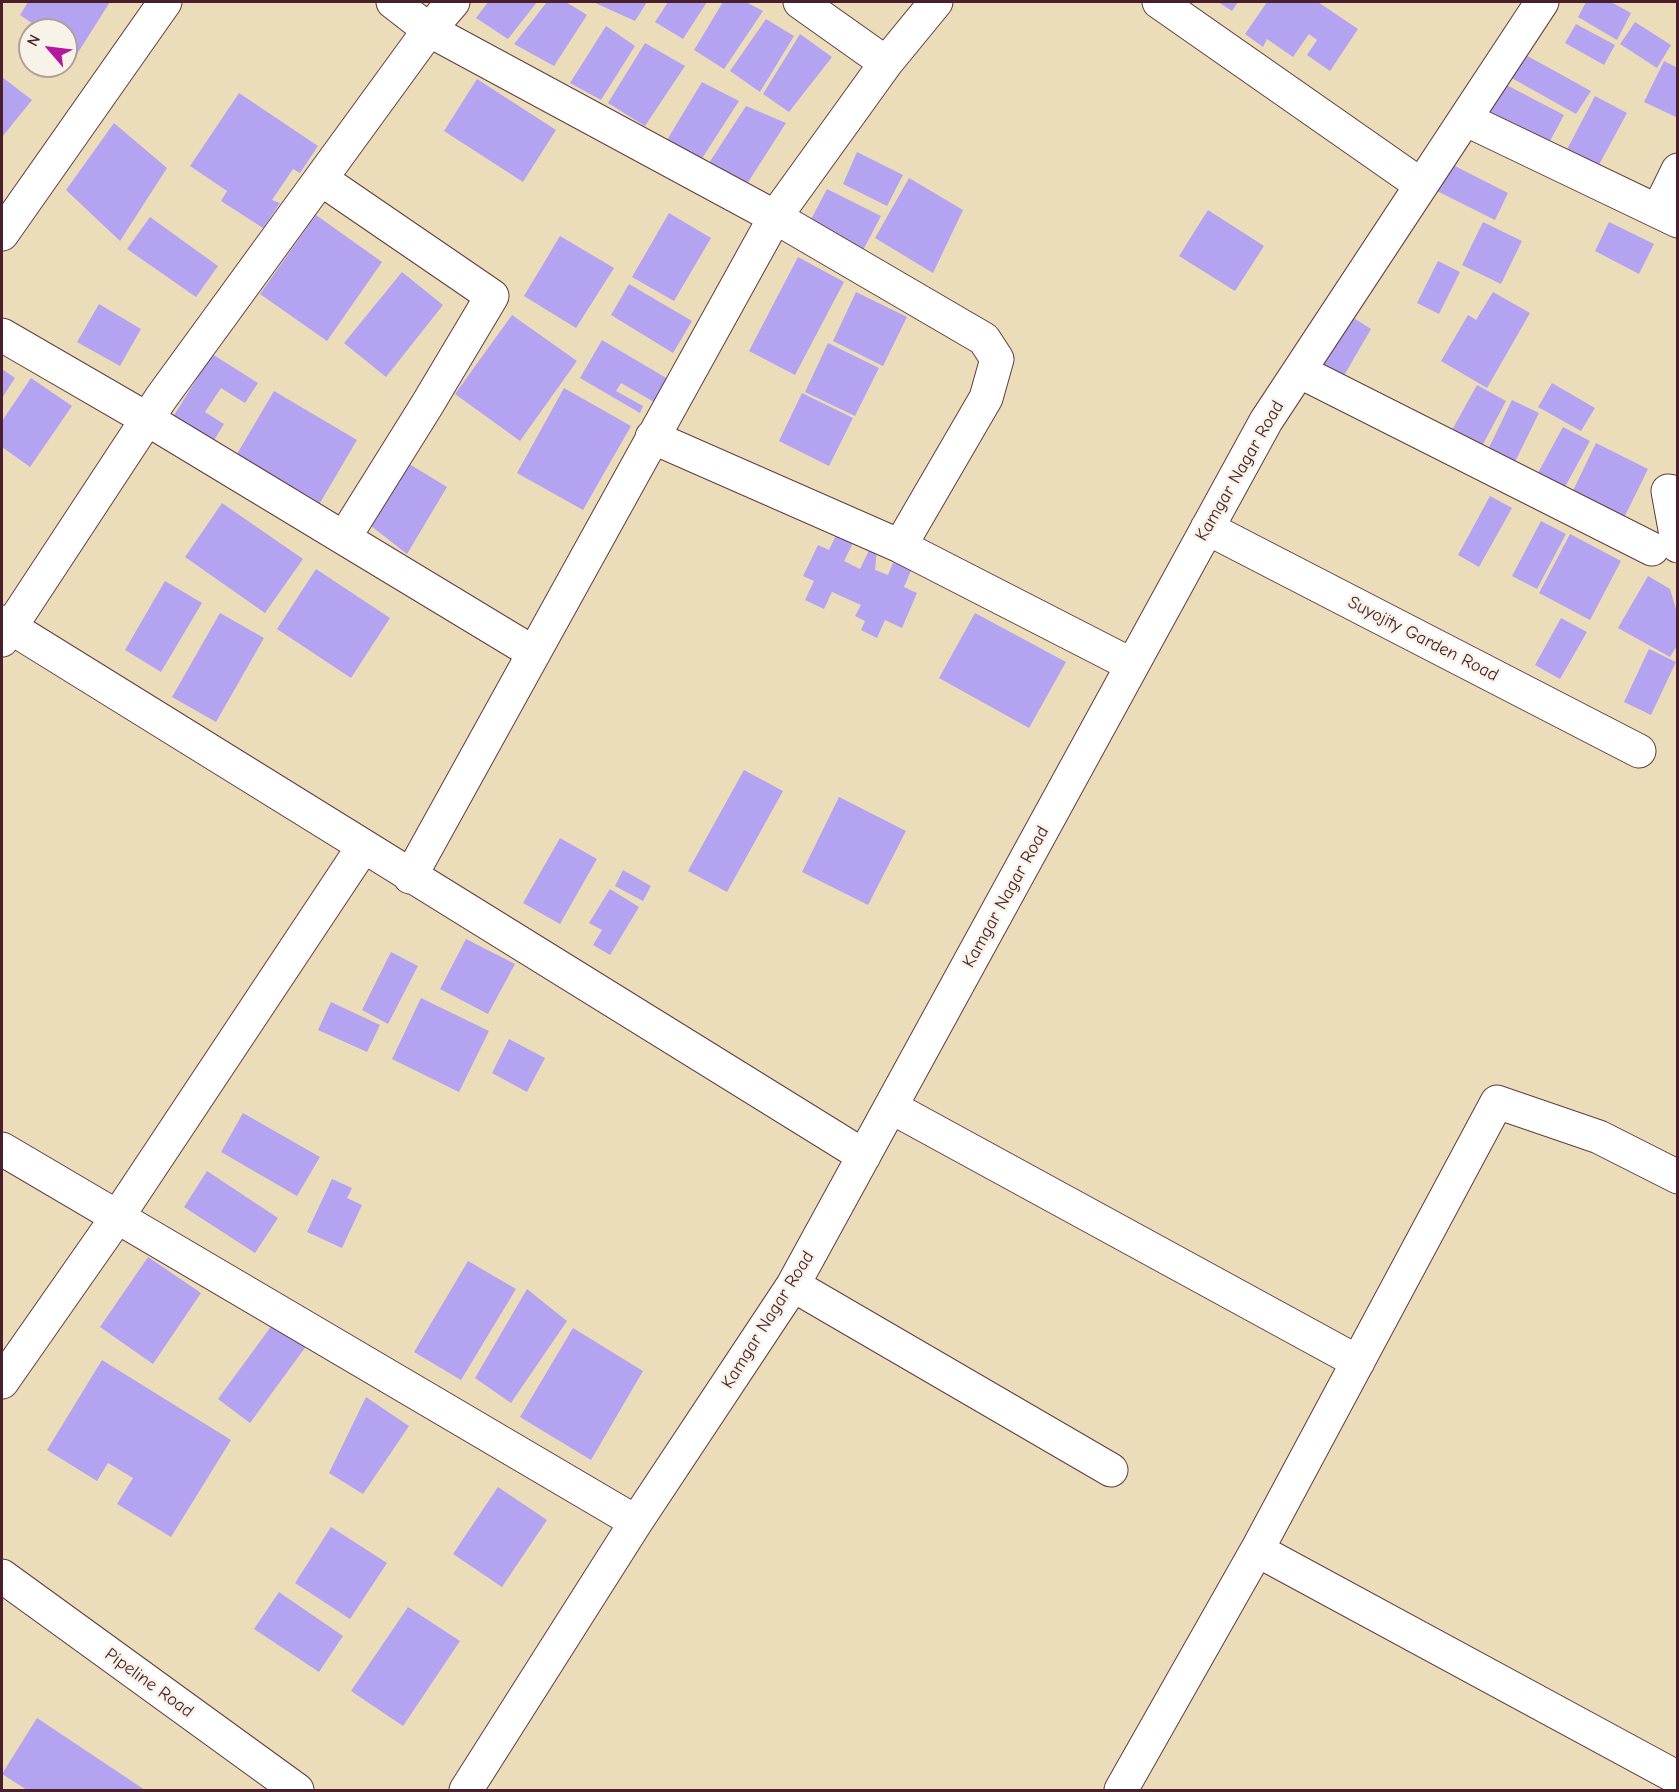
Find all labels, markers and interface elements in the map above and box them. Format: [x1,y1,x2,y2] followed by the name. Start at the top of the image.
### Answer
[18,18,78,78] north arrow
[23,32,44,49] text: N
[1191,397,1289,545] street label: Kamgar Nagar Road
[1344,592,1502,686] street label: Suyojity Garden Road
[958,823,1054,971] street label: Kamgar Nagar Road
[717,1247,819,1393] street label: Kamgar Nagar Road
[100,1644,198,1722] street label: Pipeline Road

